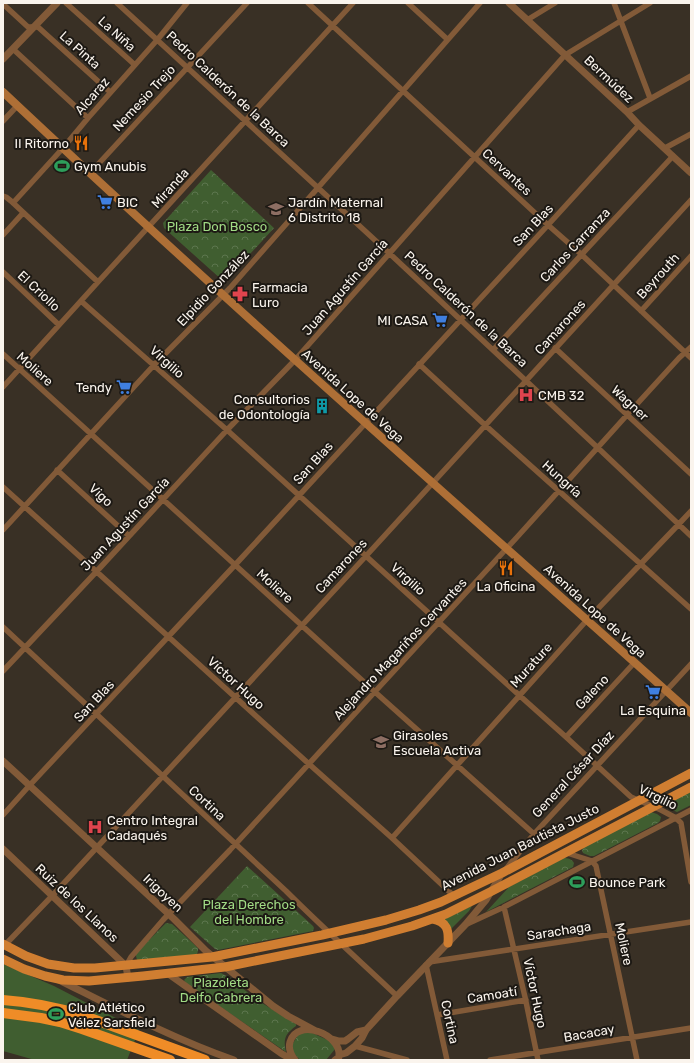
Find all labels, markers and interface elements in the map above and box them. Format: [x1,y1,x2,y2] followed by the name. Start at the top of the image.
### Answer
[95,13,139,55] street label: La Niña
[57,28,103,72] street label: La Pinta
[163,28,293,150] street label: Pedro Calderón de la Barca
[581,52,637,106] street label: Bermúdez
[110,62,178,134] street label: Nemesio Trejo
[72,74,113,118] street label: Alcaraz
[72,134,90,152] restaurant icon: Il Ritorno
[15,136,69,151] place label: Il Ritorno
[479,145,535,199] street label: Cervantes
[53,157,71,175] sports icon: Gym Anubis
[74,159,147,174] place label: Gym Anubis
[148,165,192,211] street label: Miranda
[96,193,114,211] supermarket icon: BIC
[117,195,138,210] place label: BIC
[288,195,383,225] place label: Jardín Maternal 6 Distrito 18
[267,200,285,218] school or university icon: Jardín Maternal 6 Distrito 18
[510,201,556,249] street label: San Blas
[537,205,613,285] street label: Carlos Carranza
[167,219,267,234] park label: Plaza Don Bosco
[299,236,392,339] street label: Juan Agustín García
[174,247,252,329] street label: Elpidio González
[401,248,531,370] street label: Pedro Calderón de la Barca
[634,250,682,302] street label: Beyrouth
[15,268,63,314] street label: El Criollo
[252,280,308,310] place label: Farmacia Luro
[231,285,249,303] pharmacy icon: Farmacia Luro
[531,296,589,358] street label: Camarones
[431,311,449,329] supermarket icon: MI CASA
[377,313,428,328] place label: MI CASA
[146,343,187,382] street label: Virgilio
[298,346,407,447] street label: Avenida Lope de Vega
[14,349,56,389] street label: Moliere
[115,378,133,396] supermarket icon: Tendy
[76,380,112,395] place label: Tendy
[608,382,652,425] street label: Wagner
[517,386,535,404] hospital icon: CMB 32
[538,388,584,403] place label: CMB 32
[219,392,310,423] place label: Consultorios de Odontología
[313,397,331,415] building icon: Consultorios de Odontología
[290,438,336,487] street label: San Blas
[538,457,585,501] street label: Hungría
[78,474,173,575] street label: Juan Agustín García
[85,480,116,510] street label: Vigo
[312,536,370,596] street label: Camarones
[497,559,515,577] restaurant icon: La Oficina
[387,560,428,599] street label: Virgilio
[540,561,649,662] street label: Avenida Lope de Vega
[254,566,296,606] street label: Moliere
[330,575,471,724] street label: Alejandro Magariños Cervantes
[477,579,536,594] place label: La Oficina
[507,640,555,690] street label: Murature
[204,653,268,713] street label: Víctor Hugo
[572,672,612,712] street label: Galeno
[71,677,117,725] street label: San Blas
[644,683,662,701] supermarket icon: La Esquina
[620,703,686,718] place label: La Esquina
[529,727,617,820] street label: General César Díaz
[393,728,481,758] place label: Girasoles Escuela Activa
[372,733,390,751] school or university icon: Girasoles Escuela Activa
[636,781,680,814] street label: Virgilio
[186,782,228,824] street label: Cortina
[439,801,601,893] street label: Avenida Juan Bautista Justo
[107,813,198,843] place label: Centro Integral Cadaqués
[86,818,104,836] hospital icon: Centro Integral Cadaqués
[33,861,122,945] street label: Ruiz de los Llanos
[139,871,186,916] street label: Irigoyen
[568,873,586,891] sports icon: Bounce Park
[589,875,666,890] place label: Bounce Park
[202,897,296,927] park label: Plaza Derechos del Hombre
[526,919,592,944] street label: Sarachaga
[612,921,636,967] street label: Moliere
[519,956,550,1030] street label: Víctor Hugo
[180,975,262,1005] park label: Plazoleta Delfo Cabrera
[466,984,519,1006] street label: Camoatí
[438,999,462,1045] street label: Cortina
[68,1000,156,1030] place label: Club Atlético Vélez Sarsfield
[47,1005,65,1023] sports icon: Club Atlético Vélez Sarsfield
[562,1021,616,1045] street label: Bacacay

